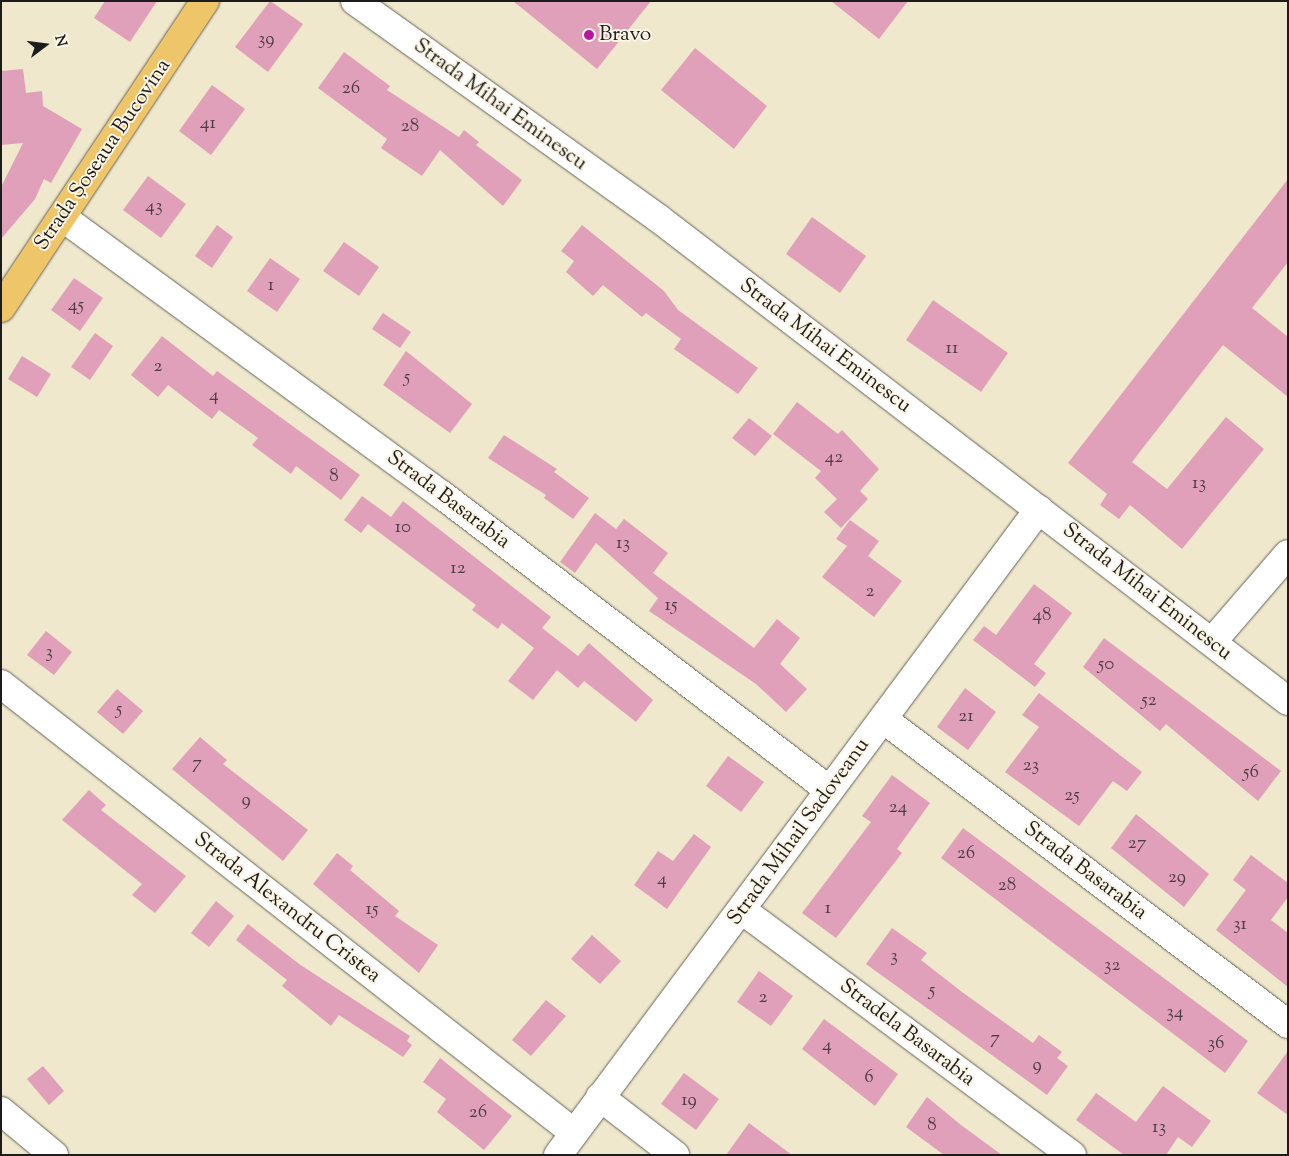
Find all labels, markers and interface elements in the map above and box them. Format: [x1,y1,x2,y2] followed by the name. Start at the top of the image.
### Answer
[20,20,70,70] north arrow
[599,22,651,48] place label: Bravo
[258,29,274,51] house number: 39
[583,29,595,41] marker: Bravo
[48,33,71,49] text: N
[408,34,592,176] street label: Strada Mihai Eminescu
[30,55,176,255] street label: Strada Șoseaua Bucovina
[342,78,360,100] house number: 26
[200,113,216,135] house number: 41
[401,116,419,138] house number: 28
[145,196,163,218] house number: 43
[734,273,916,419] street label: Strada Mihai Eminescu
[268,275,274,297] house number: 1
[68,295,84,317] house number: 45
[946,338,958,360] house number: 11
[154,356,162,378] house number: 2
[404,367,410,389] house number: 5
[209,385,219,407] house number: 4
[381,445,515,555] street label: Strada Basarabia
[825,447,843,469] house number: 42
[329,466,339,488] house number: 8
[1192,473,1206,495] house number: 13
[395,517,411,539] house number: 10
[1057,518,1237,666] street label: Strada Mihai Eminescu
[616,533,630,555] house number: 13
[450,558,466,580] house number: 12
[866,581,874,603] house number: 2
[665,595,677,617] house number: 15
[1032,605,1052,627] house number: 48
[45,642,53,664] house number: 3
[1098,654,1114,676] house number: 50
[1141,690,1157,712] house number: 52
[116,699,122,721] house number: 5
[958,706,974,728] house number: 21
[723,734,875,930] street label: Strada Mihail Sadoveanu
[192,753,202,775] house number: 7
[1023,755,1039,777] house number: 23
[1243,762,1259,784] house number: 56
[1064,785,1080,807] house number: 25
[241,790,251,812] house number: 9
[889,797,907,819] house number: 24
[1018,816,1152,926] street label: Strada Basarabia
[189,827,385,989] street label: Strada Alexandru Cristea
[1128,833,1146,855] house number: 27
[957,843,975,865] house number: 26
[1168,867,1186,889] house number: 29
[657,869,667,891] house number: 4
[998,875,1016,897] house number: 28
[825,898,831,920] house number: 1
[366,899,378,921] house number: 15
[1233,914,1247,936] house number: 31
[890,946,898,968] house number: 3
[1104,955,1120,977] house number: 32
[834,974,980,1092] street label: Stradela Basarabia
[929,980,935,1002] house number: 5
[759,987,767,1009] house number: 2
[1166,1002,1184,1024] house number: 34
[990,1028,1000,1050] house number: 7
[1208,1033,1224,1055] house number: 36
[822,1035,832,1057] house number: 4
[1032,1055,1042,1077] house number: 9
[864,1067,874,1089] house number: 6
[681,1090,697,1112] house number: 19
[469,1102,487,1124] house number: 26
[927,1115,937,1137] house number: 8
[1152,1117,1166,1139] house number: 13

